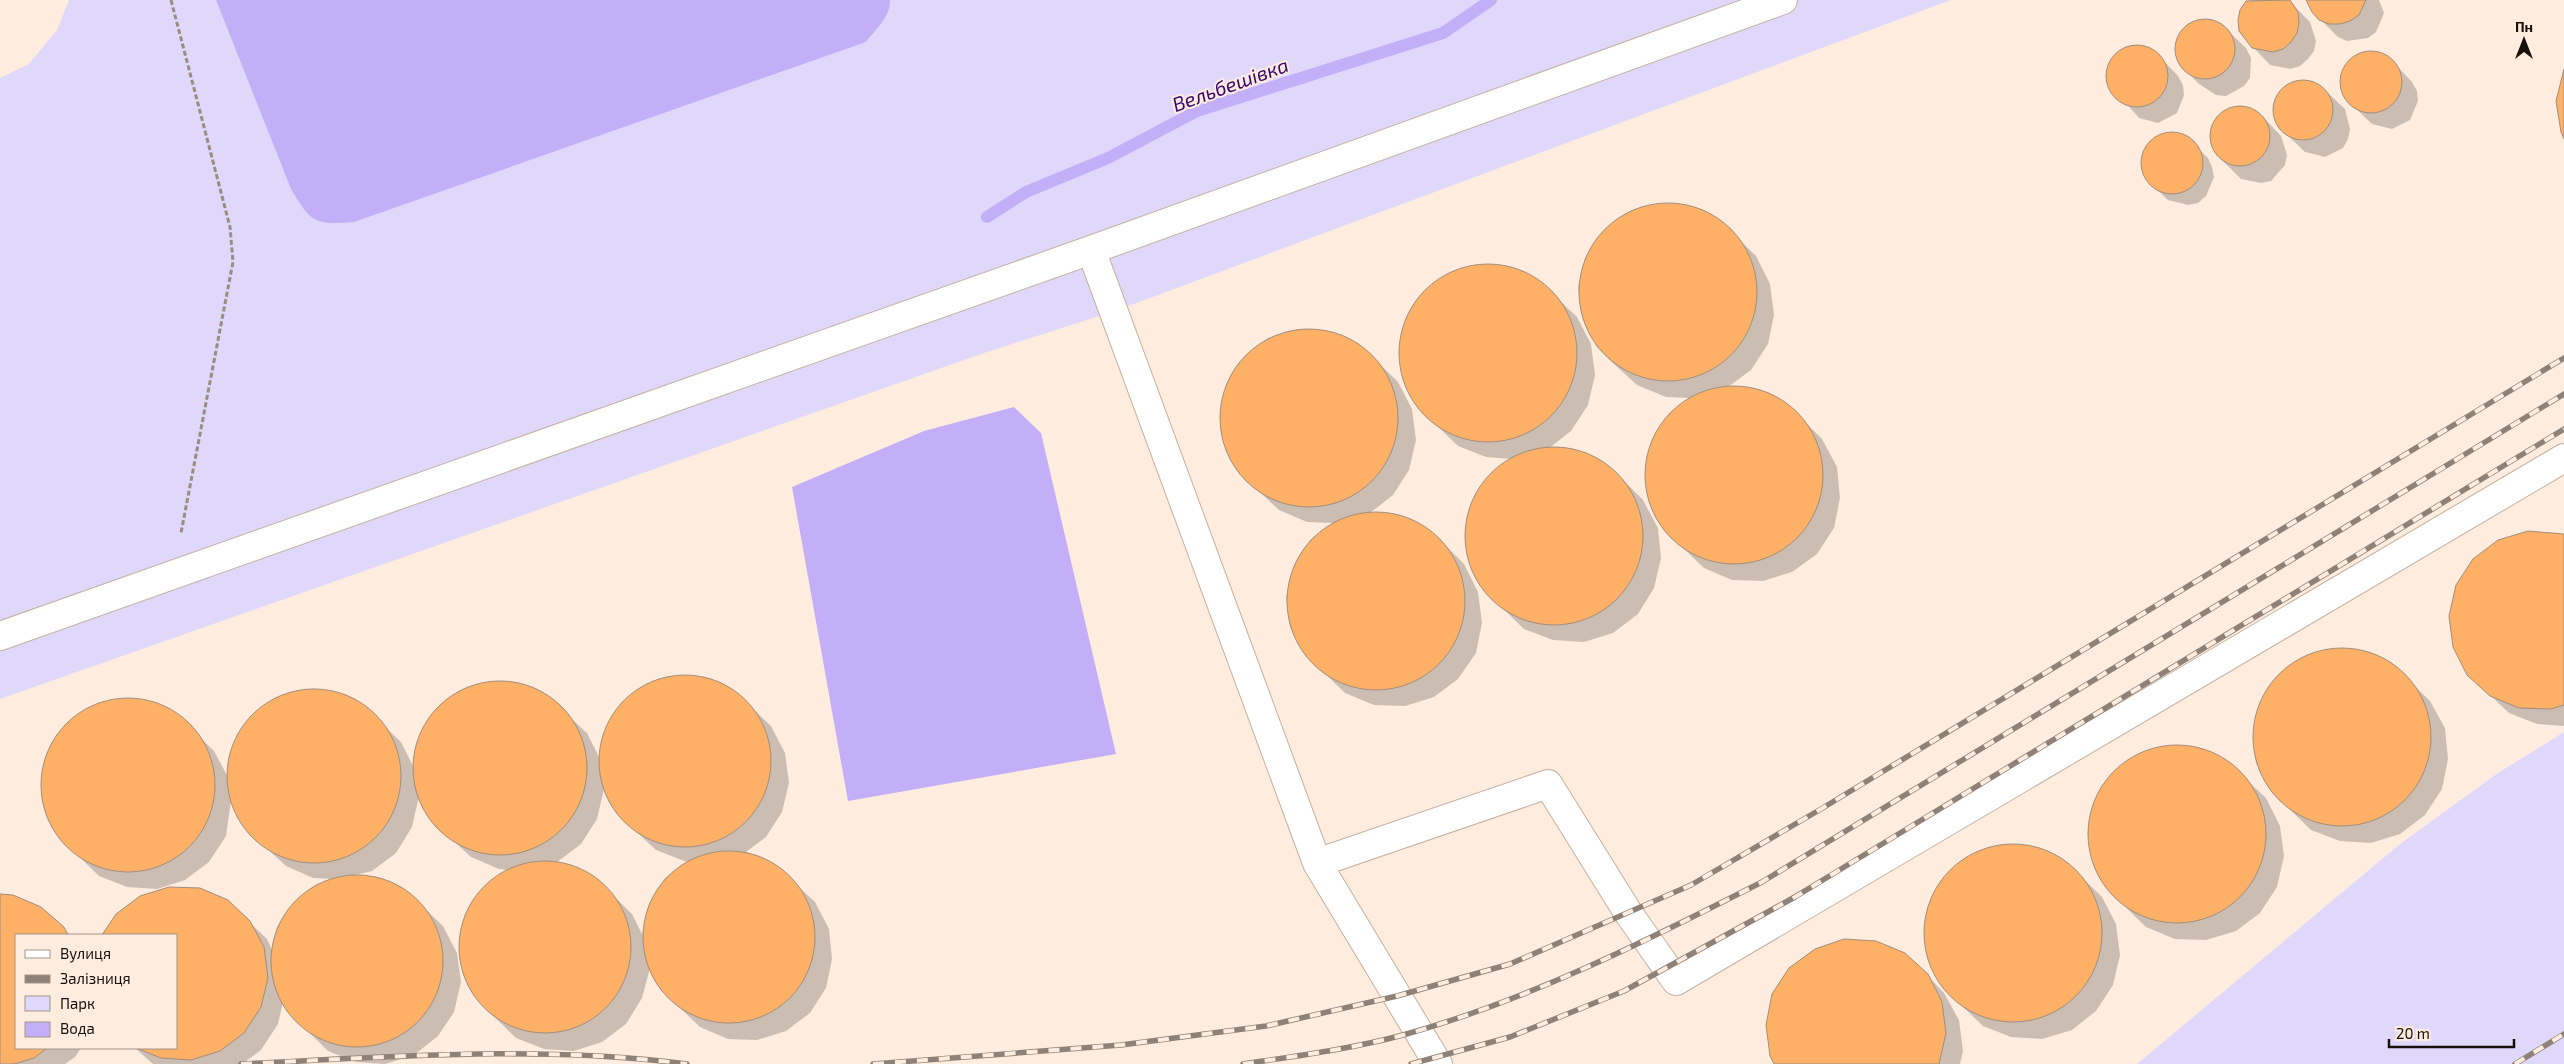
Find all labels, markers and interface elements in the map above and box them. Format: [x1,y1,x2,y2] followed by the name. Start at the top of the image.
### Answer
[2499,15,2549,65] north arrow
[2515,18,2533,35] text: Пн
[1169,52,1291,116] water label: Вельбешівка
[15,934,178,1049] legend
[60,944,111,963] text: Вулиця
[60,969,131,987] text: Залізниця
[60,994,95,1012] text: Парк
[2389,1016,2514,1048] scale bar
[60,1019,95,1037] text: Вода
[2396,1024,2430,1042] text: 20 m

